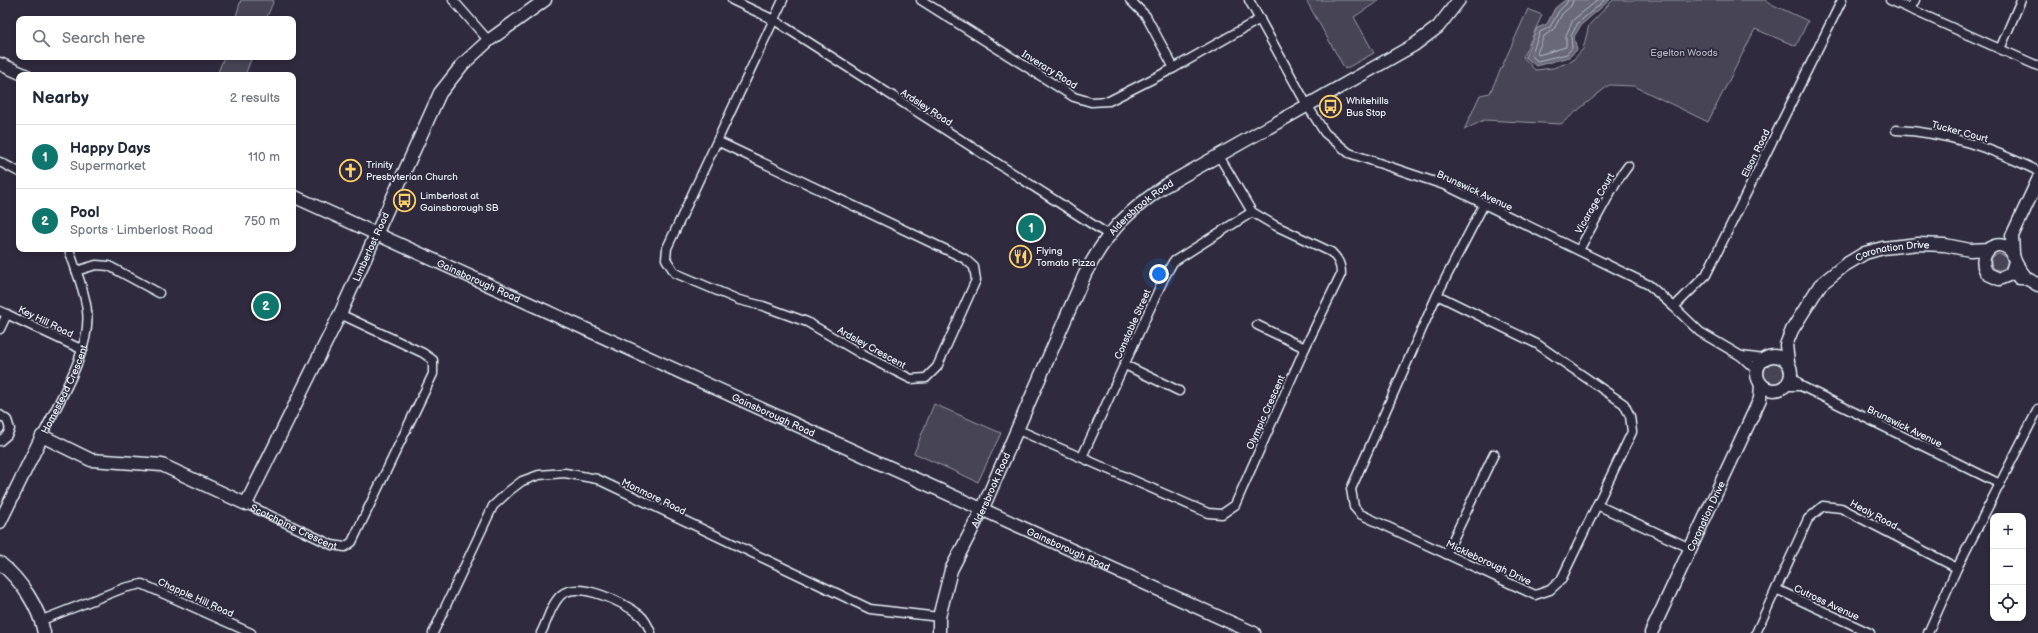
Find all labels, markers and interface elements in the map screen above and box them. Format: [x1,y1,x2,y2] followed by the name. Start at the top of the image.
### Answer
[16,16,296,60] search box
[30,27,52,49] icon: search
[62,29,145,48] text: Search here
[1650,47,1718,59] park label: Egelton Woods
[1019,48,1080,92] street label: Inverary Road
[898,87,955,129] street label: Ardsley Road
[32,88,89,108] text: Nearby
[230,90,280,106] text: 2 results
[1318,93,1344,119] bus stop icon: Whitehills Bus Stop
[1346,95,1389,119] place label: Whitehills Bus Stop
[1930,119,1989,145] street label: Tucker Court
[1739,127,1773,179] street label: Elson Road
[70,139,151,158] text: Happy Days
[42,149,48,165] text: 1
[248,149,280,165] text: 110 m
[337,157,363,183] church icon: Trinity Presbyterian Church
[70,158,146,174] text: Supermarket
[366,159,458,183] place label: Trinity Presbyterian Church
[1435,168,1514,214] street label: Brunswick Avenue
[1573,171,1617,236] street label: Vicarage Court
[1107,177,1176,238] street label: Aldersbrook Road
[392,188,418,214] bus stop icon: Limberlost at Gainsborough SB
[420,190,499,214] place label: Limberlost at Gainsborough SB
[70,203,100,222] text: Pool
[351,210,392,283] street label: Limberlost Road
[41,213,49,229] text: 2
[244,213,280,229] text: 750 m
[1018,213,1044,243] pin: 1
[70,222,213,238] text: Sports · Limberlost Road
[1853,239,1930,265] street label: Coronation Drive
[1008,243,1034,269] restaurant icon: Flying Tomato Pizza
[1036,245,1096,269] place label: Flying Tomato Pizza
[435,257,522,306] street label: Gainsborough Road
[1149,264,1169,284] your location
[1112,287,1154,361] street label: Constable Street
[253,291,279,321] pin: 2
[16,303,75,341] street label: Key Hill Road
[835,324,908,372] street label: Ardsley Crescent
[39,343,90,436] street label: Homestead Crescent
[1244,373,1288,451] street label: Olympic Crescent
[730,391,817,440] street label: Gainsborough Road
[1865,404,1944,450] street label: Brunswick Avenue
[969,451,1013,530] street label: Aldersbrook Road
[619,476,688,518] street label: Monmore Road
[1685,479,1728,554] street label: Coronation Drive
[1848,497,1899,532] street label: Healy Road
[248,502,338,553] street label: Scotchpine Crescent
[1990,513,2026,621] map controls
[1990,513,2026,549] button: +
[1025,525,1112,574] street label: Gainsborough Road
[1444,538,1533,588] street label: Mickleborough Drive
[1990,549,2026,585] button: −
[156,576,236,620] street label: Chapple Hill Road
[1792,582,1861,623] street label: Cutross Avenue
[1990,585,2026,621] button: locate

